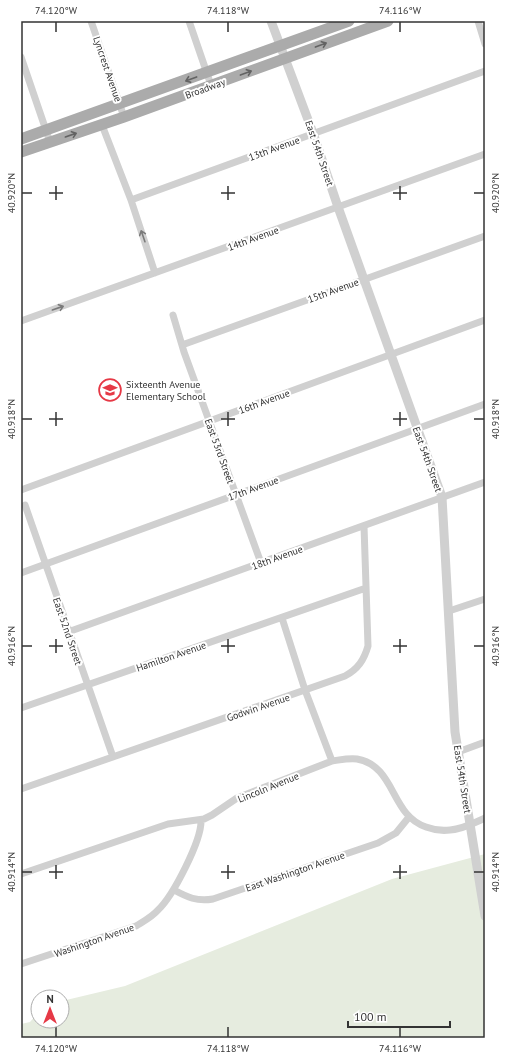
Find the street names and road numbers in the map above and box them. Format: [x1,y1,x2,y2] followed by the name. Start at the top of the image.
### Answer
[90,35,125,104] street label: Lyncrest Avenue
[183,75,227,102] street label: Broadway
[302,119,337,188] street label: East 54th Street
[247,133,301,164] street label: 13th Avenue
[226,223,280,254] street label: 14th Avenue
[306,275,360,306] street label: 15th Avenue
[237,386,291,417] street label: 16th Avenue
[202,417,238,486] street label: East 53rd Street
[410,425,446,494] street label: East 54th Street
[226,473,280,504] street label: 17th Avenue
[250,542,304,573] street label: 18th Avenue
[50,596,85,667] street label: East 52nd Street
[134,638,208,675] street label: Hamilton Avenue
[225,691,291,724] street label: Godwin Avenue
[451,744,474,815] street label: East 54th Street
[236,769,301,806] street label: Lincoln Avenue
[244,848,347,895] street label: East Washington Avenue
[52,921,136,960] street label: Washington Avenue

